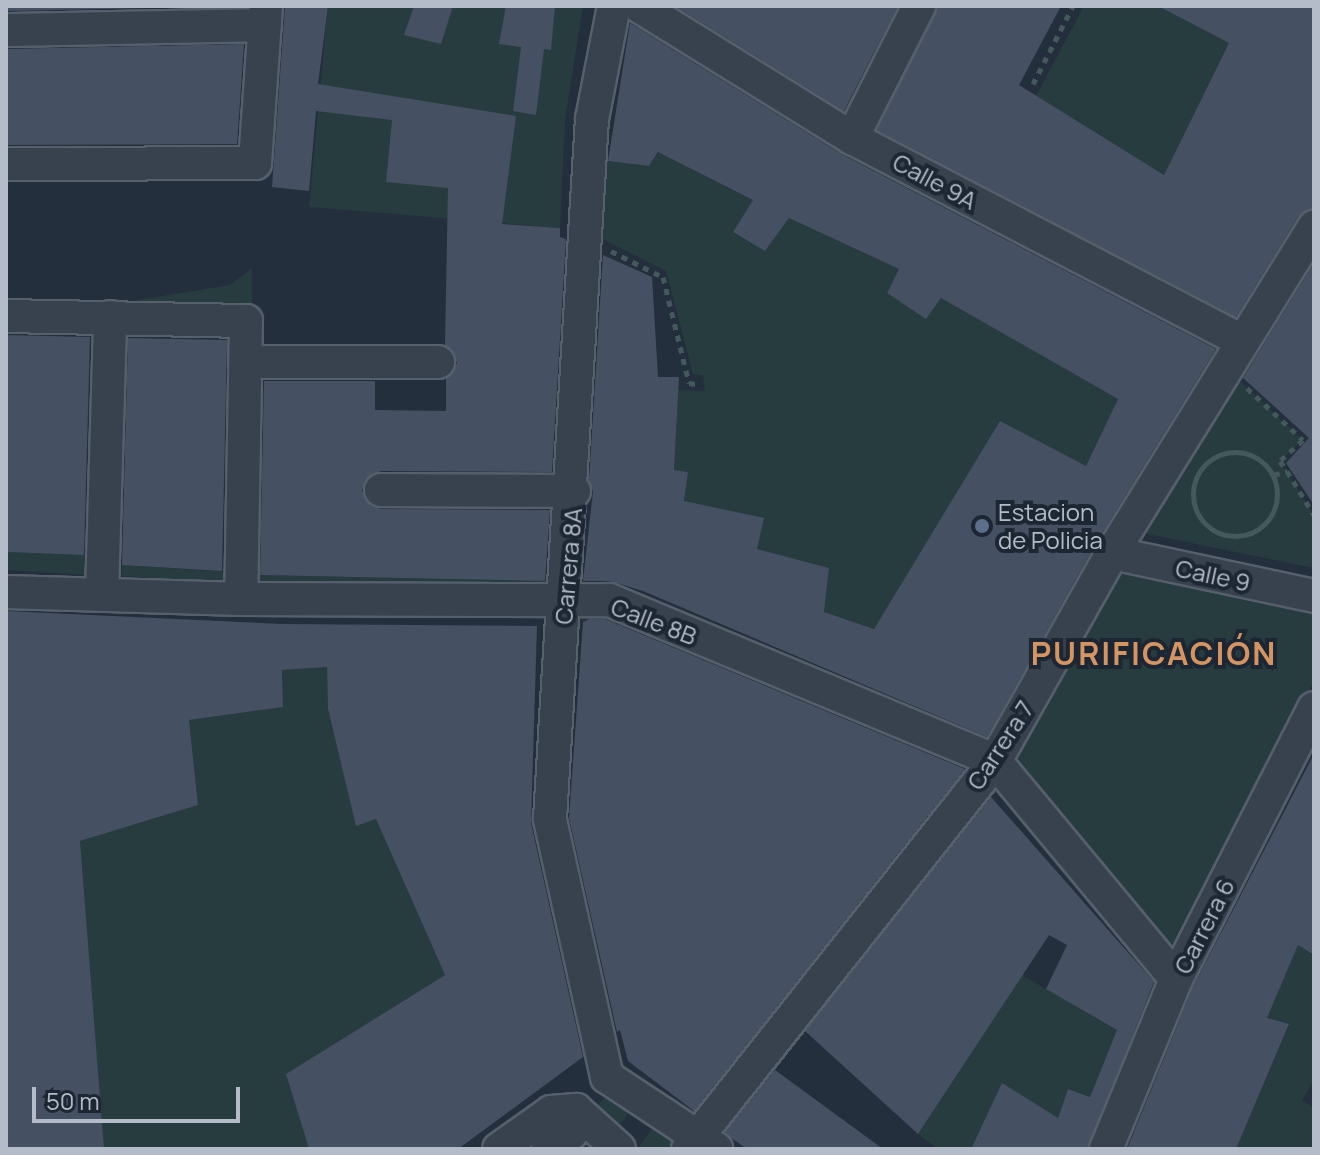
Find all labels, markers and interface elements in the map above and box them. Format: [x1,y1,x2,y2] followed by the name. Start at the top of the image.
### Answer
[888,147,982,215] street label: Calle 9A
[998,498,1103,554] place label: Estacion de Policia
[549,506,587,626] street label: Carrera 8A
[973,517,991,535] marker: Estacion de Policia
[1173,553,1253,597] street label: Calle 9
[607,592,701,650] street label: Calle 8B
[1031,634,1277,672] district label: PURIFICACIÓN
[961,695,1039,795] street label: Carrera 7
[1168,874,1240,978] street label: Carrera 6
[36,1071,244,1121] scale bar
[46,1084,100,1117] text: 50 m

